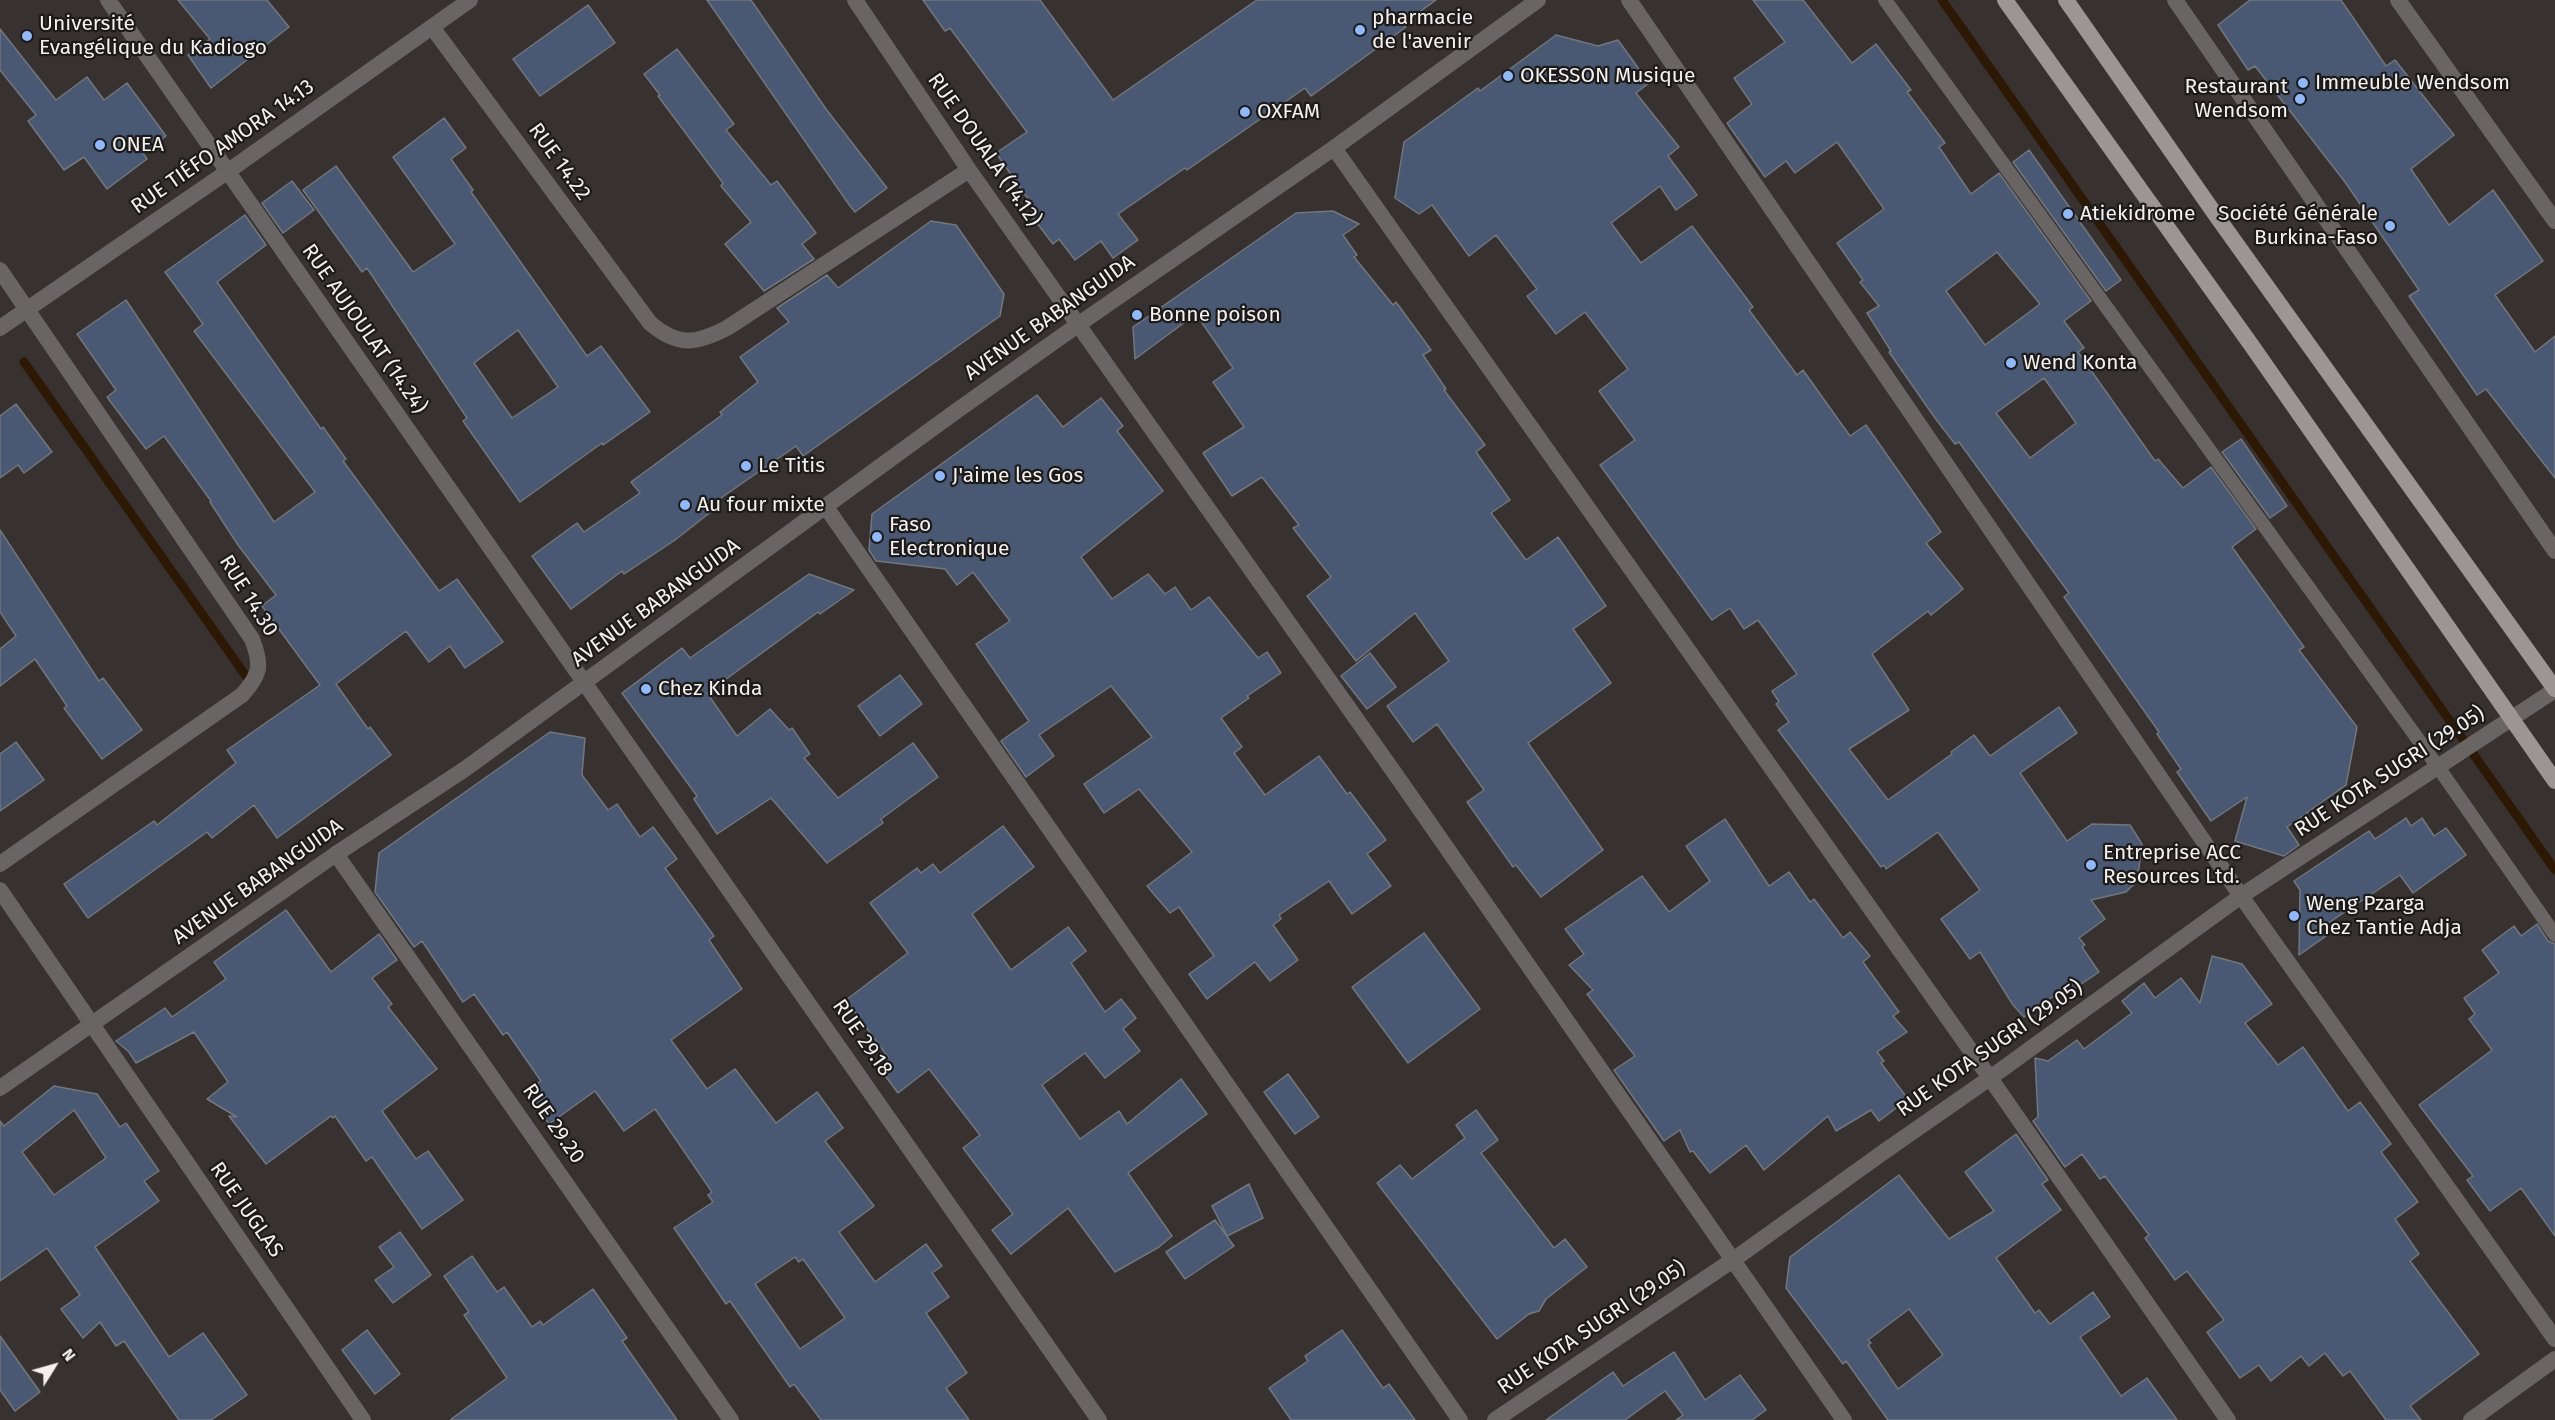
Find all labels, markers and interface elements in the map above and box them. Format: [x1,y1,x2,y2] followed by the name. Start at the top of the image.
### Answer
[1372,5,1473,55] place label: pharmacie de l'avenir
[39,11,267,61] place label: Université Evangélique du Kadiogo
[1353,23,1367,37] marker: pharmacie de l'avenir
[20,29,34,43] marker: Université Evangélique du Kadiogo
[1520,63,1696,89] place label: OKESSON Musique
[922,69,1046,231] street label: RUE DOUALA (14.12)
[1501,69,1515,83] marker: OKESSON Musique
[2315,70,2510,96] place label: Immeuble Wendsom
[127,74,319,220] street label: RUE TIÉFO AMORA 14.13
[2185,74,2288,124] place label: Restaurant Wendsom
[2296,76,2310,90] marker: Immeuble Wendsom
[2293,92,2307,106] marker: Restaurant Wendsom
[1257,99,1320,125] place label: OXFAM
[1238,105,1252,119] marker: OXFAM
[523,118,595,206] street label: RUE 14.22
[112,132,164,158] place label: ONEA
[93,138,107,152] marker: ONEA
[2080,201,2195,227] place label: Atiekidrome
[2218,201,2378,251] place label: Société Générale Burkina-Faso
[2061,207,2075,221] marker: Atiekidrome
[2383,219,2397,233] marker: Société Générale Burkina-Faso
[296,239,432,419] street label: RUE AUJOULAT (14.24)
[960,250,1140,386] street label: AVENUE BABANGUIDA
[1149,302,1281,328] place label: Bonne poison
[1130,308,1144,322] marker: Bonne poison
[2023,350,2138,376] place label: Wend Konta
[2004,356,2018,370] marker: Wend Konta
[758,453,825,479] place label: Le Titis
[739,459,753,473] marker: Le Titis
[952,463,1083,489] place label: J'aime les Gos
[933,469,947,483] marker: J'aime les Gos
[697,492,825,518] place label: Au four mixte
[678,498,692,512] marker: Au four mixte
[889,512,1009,562] place label: Faso Electronique
[870,530,884,544] marker: Faso Electronique
[567,533,745,673] street label: AVENUE BABANGUIDA
[213,551,283,641] street label: RUE 14.30
[658,676,762,702] place label: Chez Kinda
[639,682,653,696] marker: Chez Kinda
[2290,701,2490,843] street label: RUE KOTA SUGRI (29.05)
[168,814,348,950] street label: AVENUE BABANGUIDA
[2103,840,2241,890] place label: Entreprise ACC Resources Ltd.
[2084,858,2098,872] marker: Entreprise ACC Resources Ltd.
[2306,891,2462,941] place label: Weng Pzarga Chez Tantie Adja
[2287,909,2301,923] marker: Weng Pzarga Chez Tantie Adja
[1892,975,2088,1123] street label: RUE KOTA SUGRI (29.05)
[826,995,898,1081] street label: RUE 29.18
[516,1079,590,1169] street label: RUE 29.20
[204,1157,288,1263] street label: RUE JUGLAS
[1493,1256,1691,1400] street label: RUE KOTA SUGRI (29.05)
[24,1336,84,1396] north arrow
[58,1345,80,1365] text: N

